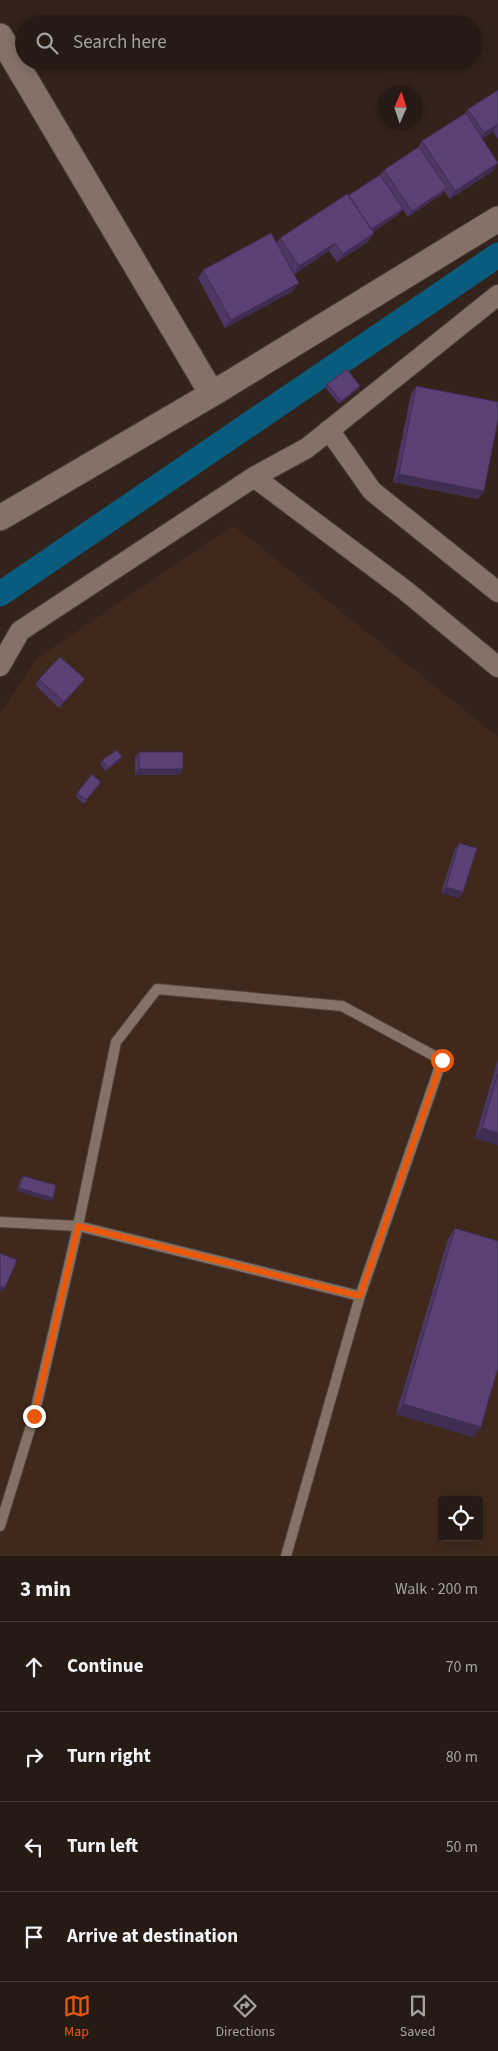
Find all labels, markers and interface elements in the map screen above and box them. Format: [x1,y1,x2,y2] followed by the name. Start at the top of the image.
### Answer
[15,15,483,70] search box
[33,29,61,57] icon: search
[73,29,167,56] text: Search here
[378,85,423,130] north arrow
[431,1049,454,1072] route start
[23,1405,46,1428] route end
[438,1496,483,1541] map controls
[438,1496,483,1541] button: locate
[20,1574,71,1604] text: 3 min
[395,1578,478,1600] text: Walk · 200 m
[20,1653,48,1681] icon: ahead
[67,1653,144,1680] text: Continue
[446,1656,478,1678] text: 70 m
[20,1743,48,1771] icon: right
[67,1743,151,1770] text: Turn right
[446,1746,478,1768] text: 80 m
[20,1833,48,1861] icon: left
[67,1833,138,1860] text: Turn left
[446,1836,478,1858] text: 50 m
[20,1923,48,1951] icon: arrive
[67,1923,238,1950] text: Arrive at destination
[63,1992,91,2042] tab: Map
[216,1992,275,2042] tab: Directions
[400,1992,435,2042] tab: Saved

